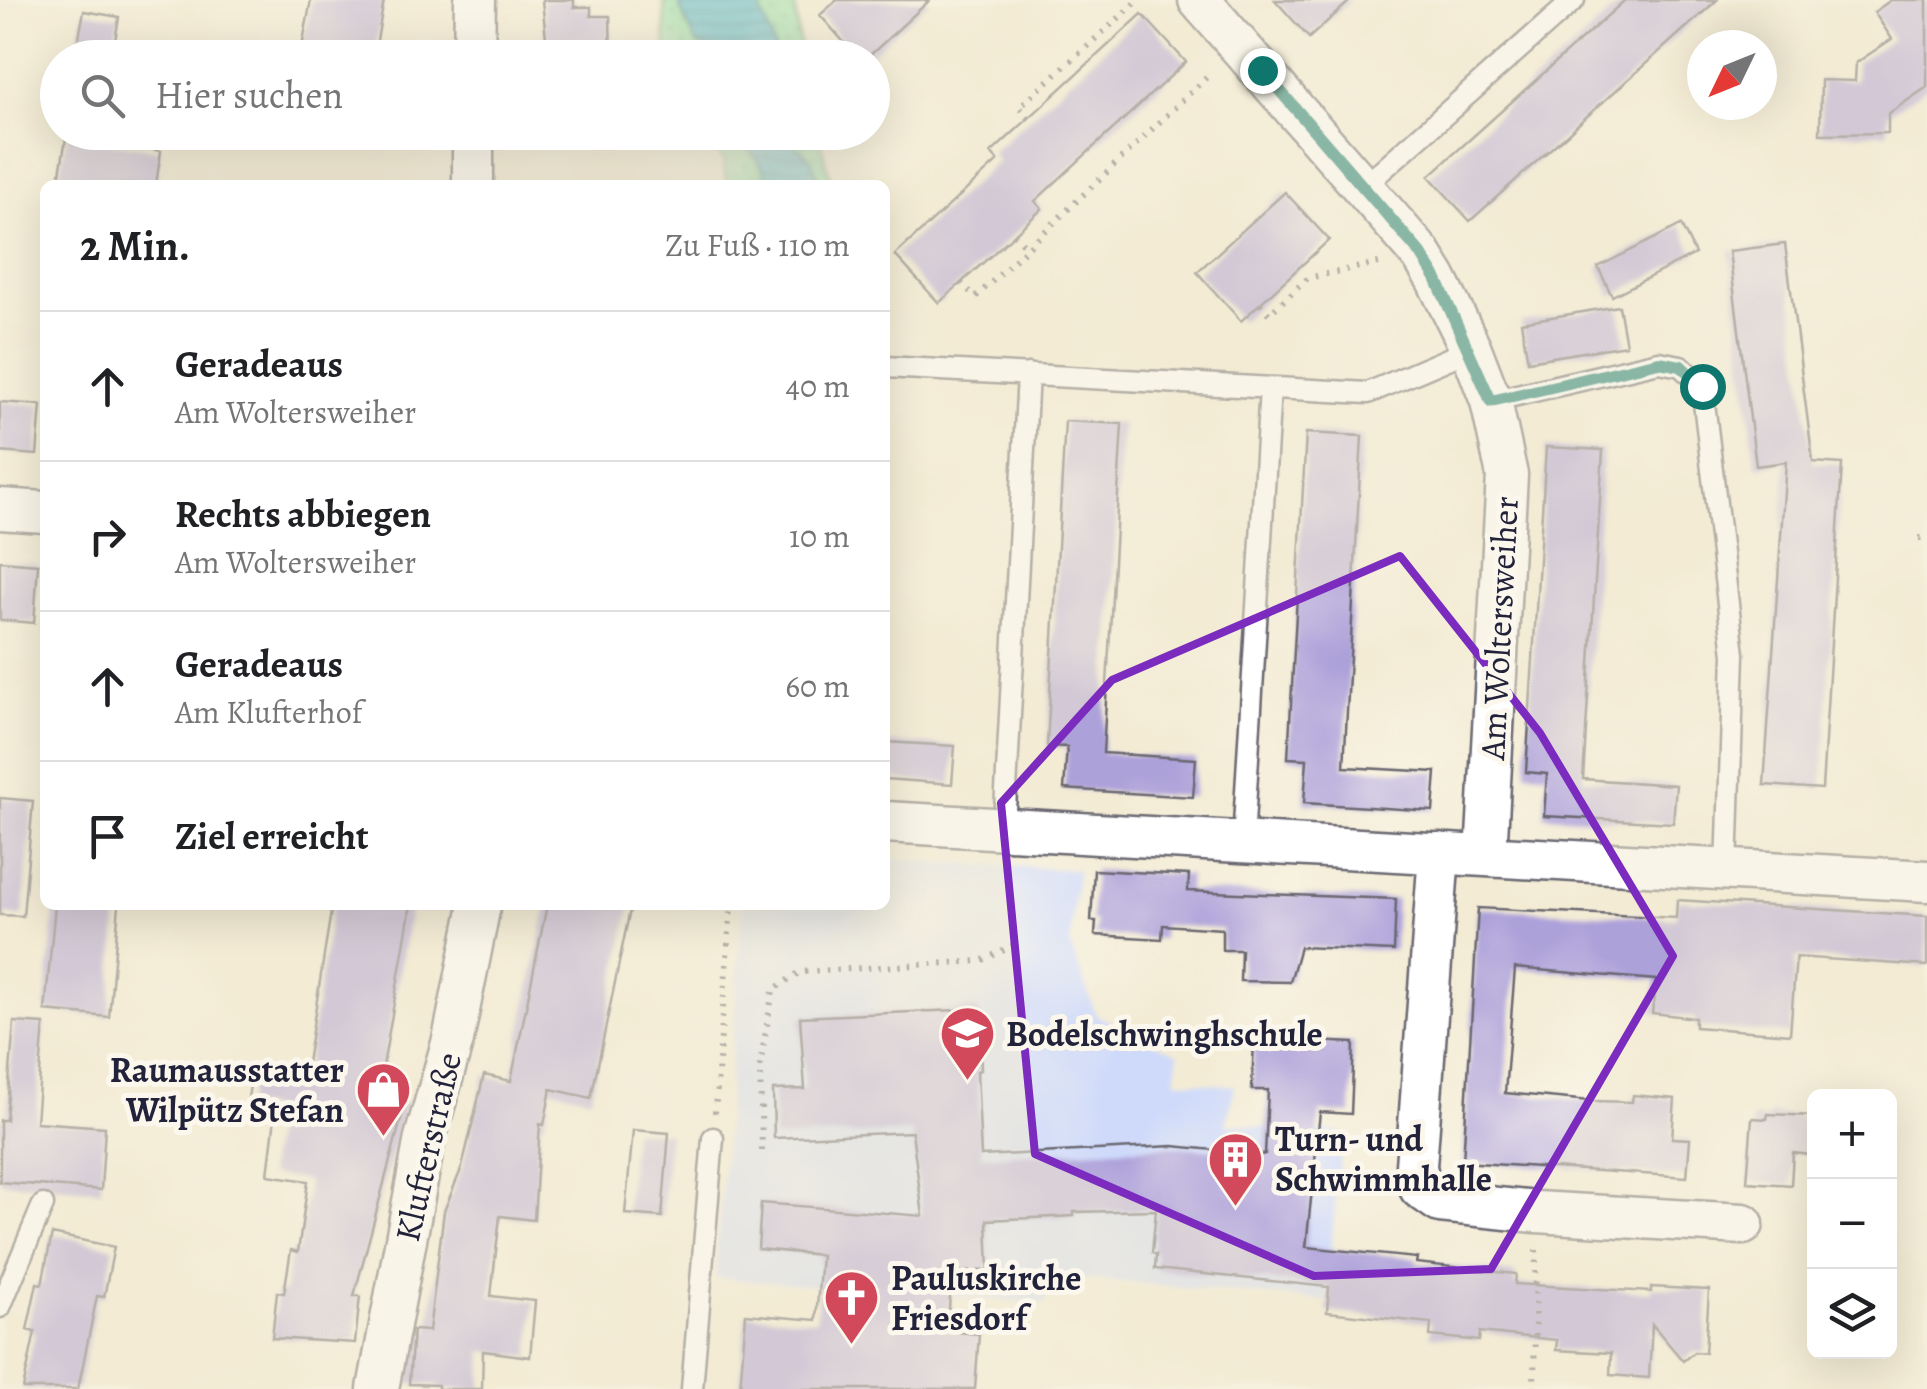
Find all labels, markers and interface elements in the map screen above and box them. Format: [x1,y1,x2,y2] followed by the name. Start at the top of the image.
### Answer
[1687,30,1777,120] north arrow
[40,40,890,150] search box
[1240,48,1286,94] route end
[75,68,130,123] icon: search
[155,69,343,121] text: Hier suchen
[80,217,190,274] text: 2 Min.
[665,223,850,267] text: Zu Fuß · 110 m
[175,338,343,390] text: Geradeaus
[80,359,135,414] icon: ahead
[785,364,850,408] text: 40 m
[1680,364,1726,410] route start
[175,390,416,434] text: Am Woltersweiher
[175,488,431,540] text: Rechts abbiegen
[1468,495,1530,762] street label: Am Woltersweiher
[80,509,135,564] icon: right
[789,514,850,558] text: 10 m
[175,540,416,584] text: Am Woltersweiher
[175,638,343,690] text: Geradeaus
[80,659,135,714] icon: ahead
[785,664,850,708] text: 60 m
[175,690,362,734] text: Am Klufterhof
[80,809,135,864] icon: arrive
[175,810,369,862] text: Ziel erreicht
[937,1004,997,1083] school or university icon: Bodelschwinghschule
[1006,1010,1323,1058] place label: Bodelschwinghschule
[110,1046,344,1134] place label: Raumausstatter Wilpütz Stefan
[383,1048,473,1246] street label: Klufterstraße
[353,1060,413,1139] shop icon: Raumausstatter Wilpütz Stefan
[1807,1089,1897,1359] map controls
[1807,1089,1897,1179] button: +
[1275,1115,1492,1203] place label: Turn- und Schwimmhalle
[1206,1129,1266,1208] building icon: Turn- und Schwimmhalle
[1807,1179,1897,1269] button: −
[891,1254,1082,1342] place label: Pauluskirche Friesdorf
[822,1268,882,1347] church icon: Pauluskirche Friesdorf
[1807,1269,1897,1359] button: layers

